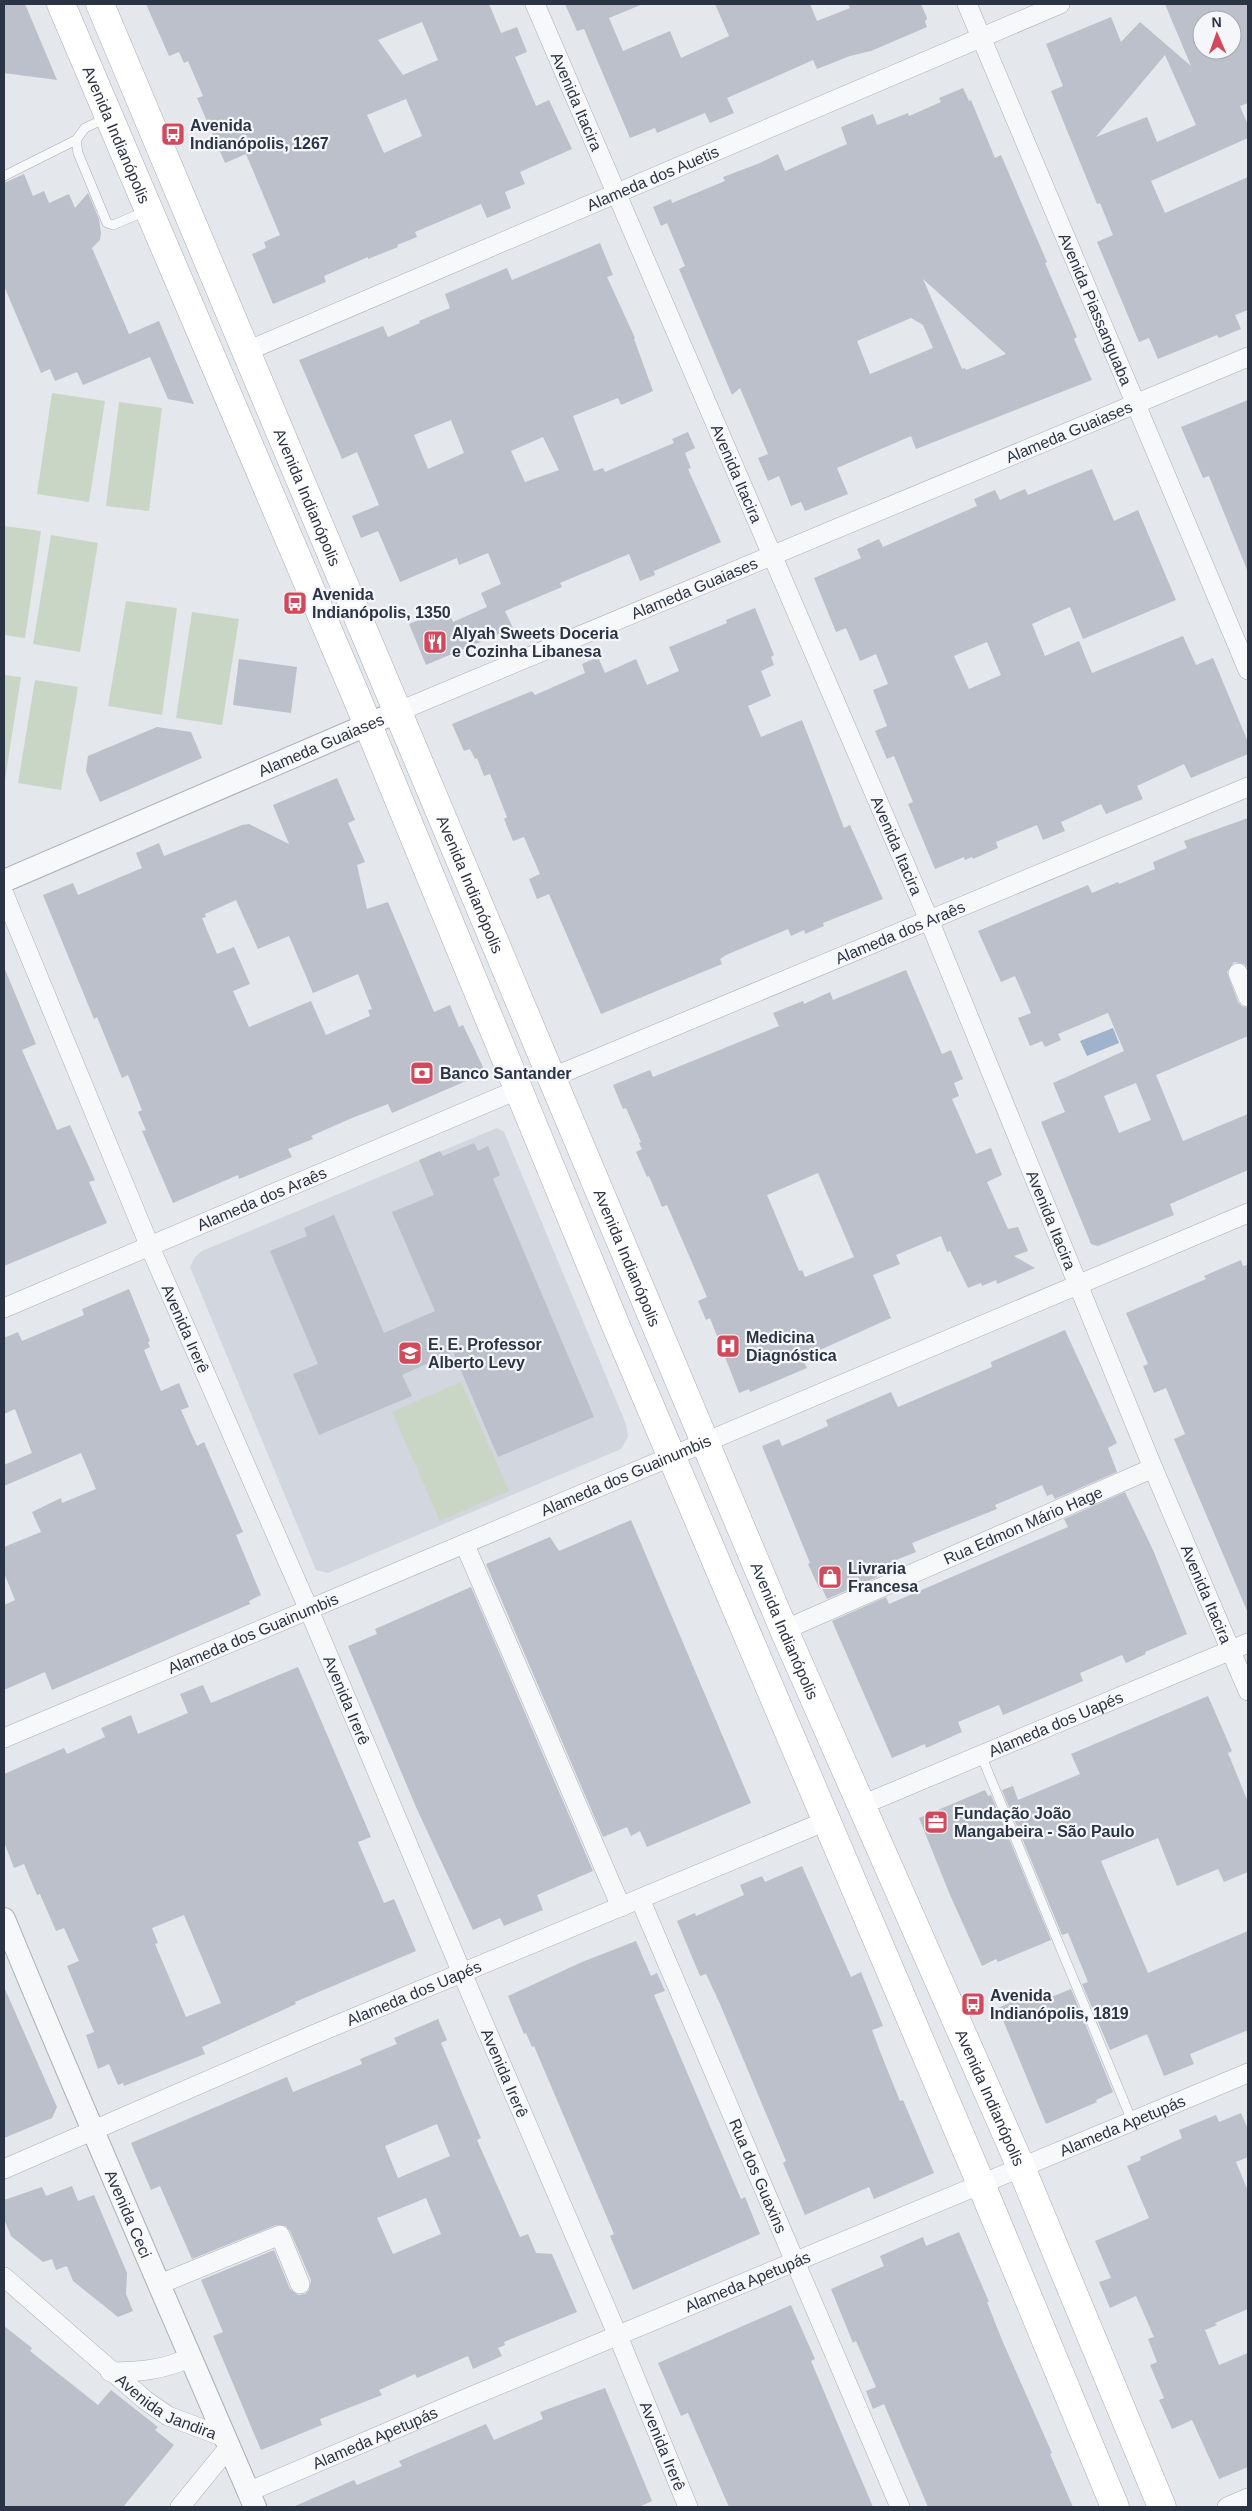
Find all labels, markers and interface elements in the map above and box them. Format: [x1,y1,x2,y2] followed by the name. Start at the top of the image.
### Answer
[1192,10,1242,60] north arrow
[1211,14,1222,30] text: N
[548,49,606,153] street label: Avenida Itacira
[80,63,153,206] street label: Avenida Indianópolis
[190,117,329,152] place label: Avenida Indianópolis, 1267
[160,121,186,147] bus stop icon: Avenida Indianópolis, 1267
[584,142,721,213] street label: Alameda dos Auetis
[1056,230,1135,388] street label: Avenida Piassanguaba
[1003,398,1135,466] street label: Alameda Guaiases
[708,422,766,525] street label: Avenida Itacira
[271,426,344,568] street label: Avenida Indianópolis
[628,554,760,622] street label: Alameda Guaiases
[312,586,451,621] place label: Avenida Indianópolis, 1350
[282,590,308,616] bus stop icon: Avenida Indianópolis, 1350
[452,625,618,660] place label: Alyah Sweets Doceria e Cozinha Libanesa
[422,629,448,655] restaurant icon: Alyah Sweets Doceria e Cozinha Libanesa
[255,710,386,779] street label: Alameda Guaiases
[868,794,926,897] street label: Avenida Itacira
[434,813,507,956] street label: Avenida Indianópolis
[833,898,967,967] street label: Alameda dos Araês
[409,1060,435,1086] bank icon: Banco Santander
[440,1065,572,1082] place label: Banco Santander
[194,1163,329,1233] street label: Alameda dos Araês
[1024,1168,1079,1272] street label: Avenida Itacira
[591,1186,664,1329] street label: Avenida Indianópolis
[159,1282,213,1376] street label: Avenida Irerê
[746,1329,837,1364] place label: Medicina Diagnóstica
[715,1333,741,1359] hospital icon: Medicina Diagnóstica
[428,1336,542,1371] place label: E. E. Professor Alberto Levy
[397,1340,423,1366] school or university icon: E. E. Professor Alberto Levy
[538,1431,713,1519] street label: Alameda dos Guainumbis
[941,1483,1105,1567] street label: Rua Edmon Mário Hage
[1178,1542,1235,1646] street label: Avenida Itacira
[748,1560,822,1702] street label: Avenida Indianópolis
[848,1560,918,1595] place label: Livraria Francesa
[817,1564,843,1590] shop icon: Livraria Francesa
[165,1590,341,1677] street label: Alameda dos Guainumbis
[321,1653,373,1747] street label: Avenida Irerê
[986,1688,1125,1759] street label: Alameda dos Uapés
[954,1805,1135,1840] place label: Fundação João Mangabeira - São Paulo
[923,1809,949,1835] office icon: Fundação João Mangabeira - São Paulo
[344,1957,484,2028] street label: Alameda dos Uapés
[990,1987,1129,2022] place label: Avenida Indianópolis, 1819
[960,1991,986,2017] bus stop icon: Avenida Indianópolis, 1819
[478,2026,532,2120] street label: Avenida Irerê
[953,2027,1028,2168] street label: Avenida Indianópolis
[1057,2092,1188,2159] street label: Alameda Apetupás
[726,2116,790,2236] street label: Rua dos Guaxins
[102,2167,155,2260] street label: Avenida Ceci
[682,2248,813,2315] street label: Alameda Apetupás
[113,2370,219,2442] street label: Avenida Jandira
[637,2399,689,2493] street label: Avenida Irerê
[310,2403,440,2472] street label: Alameda Apetupás

